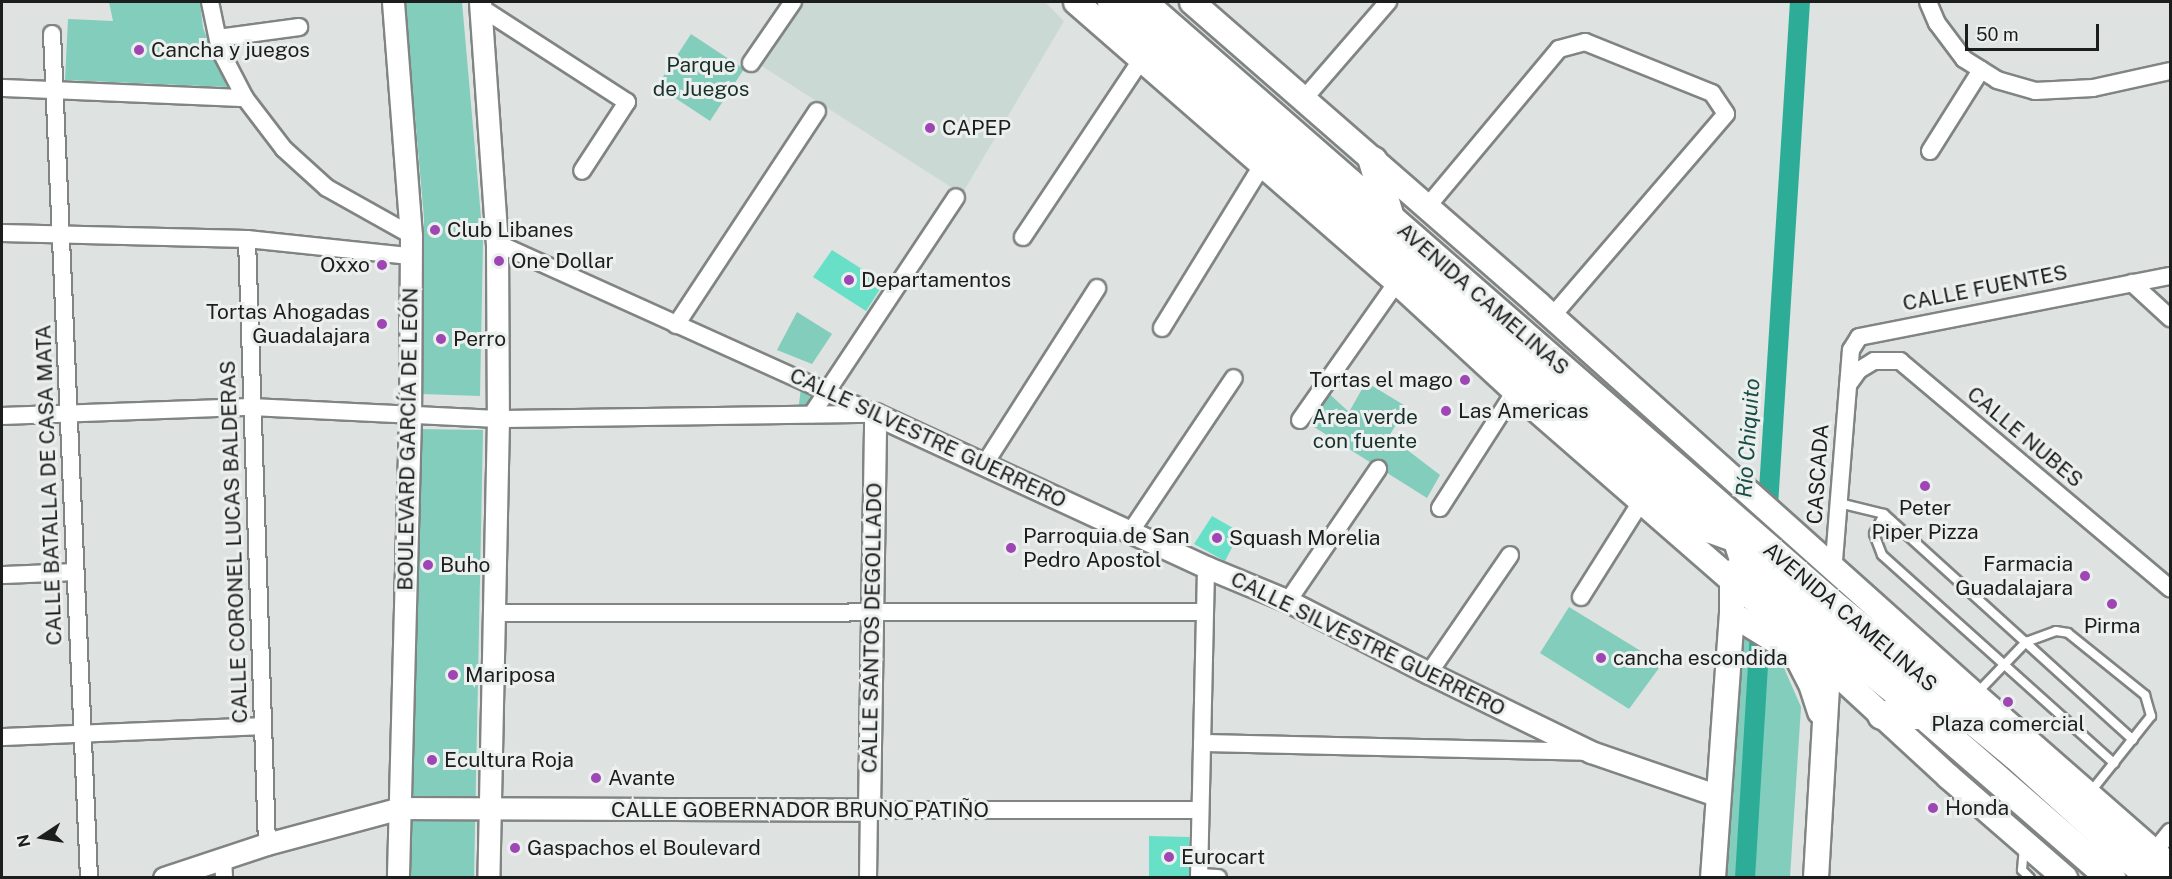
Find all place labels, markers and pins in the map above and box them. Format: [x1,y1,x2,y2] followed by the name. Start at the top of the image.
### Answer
[151,37,310,63] place label: Cancha y juegos
[132,43,146,57] marker: Cancha y juegos
[942,115,1011,141] place label: CAPEP
[923,121,937,135] marker: CAPEP
[447,217,573,243] place label: Club Libanes
[428,223,442,237] marker: Club Libanes
[511,248,614,274] place label: One Dollar
[320,252,370,278] place label: Oxxo
[492,254,506,268] marker: One Dollar
[375,258,389,272] marker: Oxxo
[861,267,1011,293] place label: Departamentos
[842,273,856,287] marker: Departamentos
[206,299,370,349] place label: Tortas Ahogadas Guadalajara
[375,317,389,331] marker: Tortas Ahogadas Guadalajara
[453,326,506,352] place label: Perro
[434,332,448,346] marker: Perro
[1309,367,1453,393] place label: Tortas el mago
[1458,373,1472,387] marker: Tortas el mago
[1458,398,1589,424] place label: Las Americas
[1439,404,1453,418] marker: Las Americas
[1918,479,1932,493] marker: Peter Piper Pizza
[1871,495,1979,545] place label: Peter Piper Pizza
[1023,523,1190,573] place label: Parroquia de San Pedro Apostol
[1229,525,1380,551] place label: Squash Morelia
[1210,531,1224,545] marker: Squash Morelia
[1004,541,1018,555] marker: Parroquia de San Pedro Apostol
[1955,551,2073,601] place label: Farmacia Guadalajara
[440,552,490,578] place label: Buho
[421,558,435,572] marker: Buho
[2078,569,2092,583] marker: Farmacia Guadalajara
[2105,597,2119,611] marker: Pirma
[2084,613,2140,639] place label: Pirma
[1613,645,1788,671] place label: cancha escondida
[1594,651,1608,665] marker: cancha escondida
[465,662,555,688] place label: Mariposa
[446,668,460,682] marker: Mariposa
[2001,695,2015,709] marker: Plaza comercial
[1931,711,2085,737] place label: Plaza comercial
[444,747,574,773] place label: Ecultura Roja
[425,753,439,767] marker: Ecultura Roja
[608,765,675,791] place label: Avante
[589,771,603,785] marker: Avante
[1945,795,2009,821] place label: Honda
[1926,801,1940,815] marker: Honda
[527,835,761,861] place label: Gaspachos el Boulevard
[508,841,522,855] marker: Gaspachos el Boulevard
[1181,844,1265,870] place label: Eurocart
[1162,850,1176,864] marker: Eurocart

